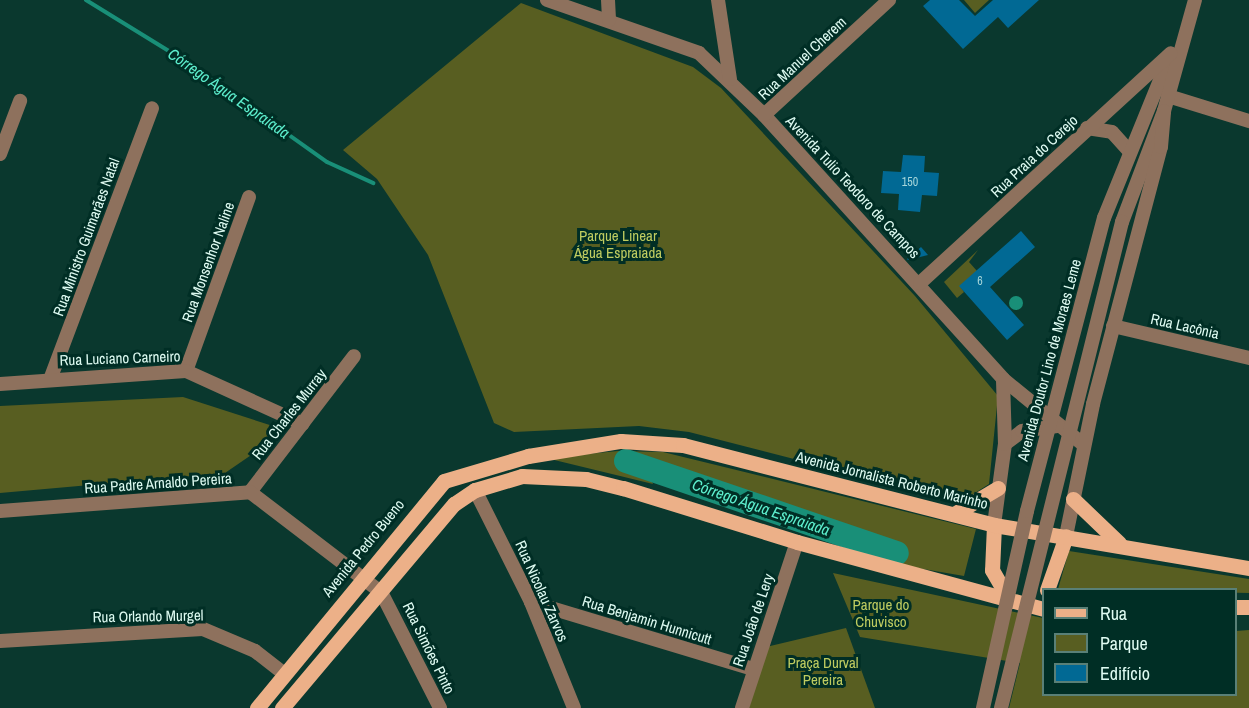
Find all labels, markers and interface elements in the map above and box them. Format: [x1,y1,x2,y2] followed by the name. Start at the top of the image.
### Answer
[754,13,850,103] street label: Rua Manuel Cherem
[164,44,294,142] water label: Córrego Água Espraiada
[987,111,1081,201] street label: Rua Praia do Cerejo
[782,112,924,262] street label: Avenida Tulio Teodoro de Campos
[49,156,123,318] street label: Rua Ministro Guimarães Natal
[902,176,918,190] house number: 150
[178,199,238,325] street label: Rua Monsenhor Naline
[574,226,662,261] park label: Parque Linear Água Espraiada
[1013,257,1085,463] street label: Avenida Doutor Lino de Moraes Leme
[977,275,983,289] house number: 6
[1149,309,1221,343] street label: Rua Lacônia
[59,347,181,369] street label: Rua Luciano Carneiro
[248,365,330,463] street label: Rua Charles Murray
[794,447,990,513] street label: Avenida Jornalista Roberto Marinho
[83,469,233,497] street label: Rua Padre Arnaldo Pereira
[689,474,833,540] water label: Córrego Água Espraiada
[318,496,408,600] street label: Avenida Pedro Bueno
[512,538,572,644] street label: Rua Nicolau Zarvos
[729,571,777,669] street label: Rua João de Lery
[1042,588,1237,696] legend
[580,592,714,648] street label: Rua Benjamin Hunnicutt
[853,595,909,630] park label: Parque do Chuvisco
[399,599,459,697] street label: Rua Simões Pinto
[1100,601,1127,626] text: Rua
[92,606,204,626] street label: Rua Orlando Murgel
[1100,631,1148,656] text: Parque
[787,653,859,688] park label: Praça Durval Pereira
[1100,661,1150,686] text: Edifício

